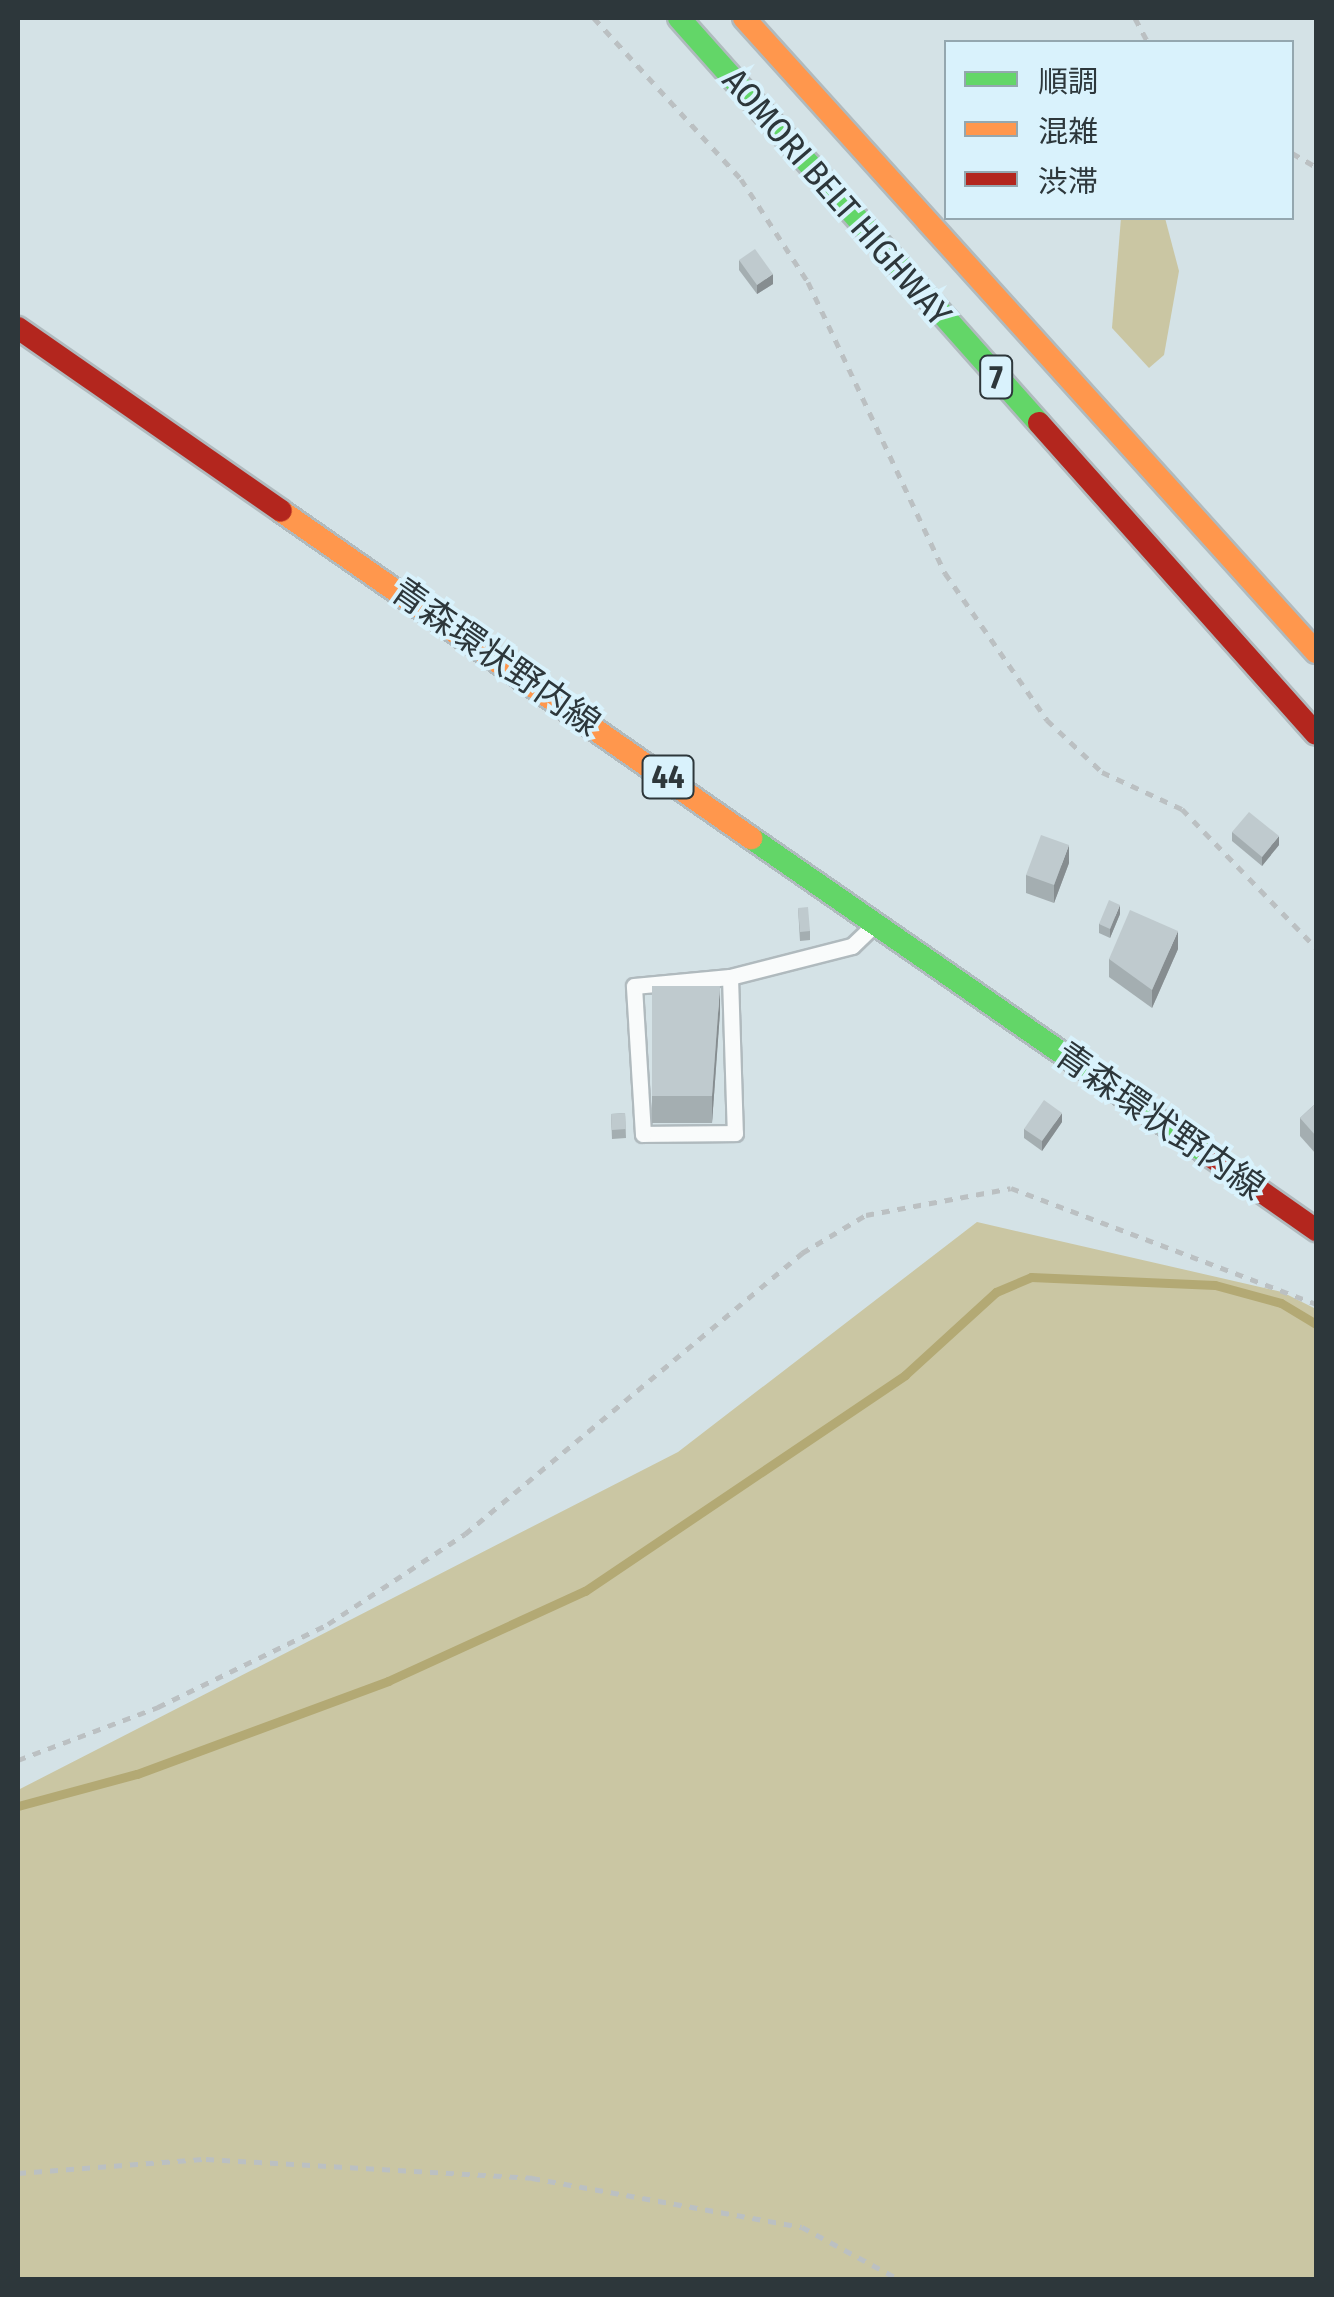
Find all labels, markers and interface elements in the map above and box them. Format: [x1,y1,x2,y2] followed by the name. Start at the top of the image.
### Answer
[944,40,1294,220] legend
[714,60,960,334] street label: AOMORI BELT HIGHWAY
[1038,64,1098,100] text: 順調
[1038,114,1098,150] text: 混雑
[1038,164,1098,200] text: 渋滞
[978,350,1014,404] road number: 7
[384,570,608,744] street label: 青森環状野内線
[640,750,696,804] road number: 44
[1048,1034,1272,1208] street label: 青森環状野内線

